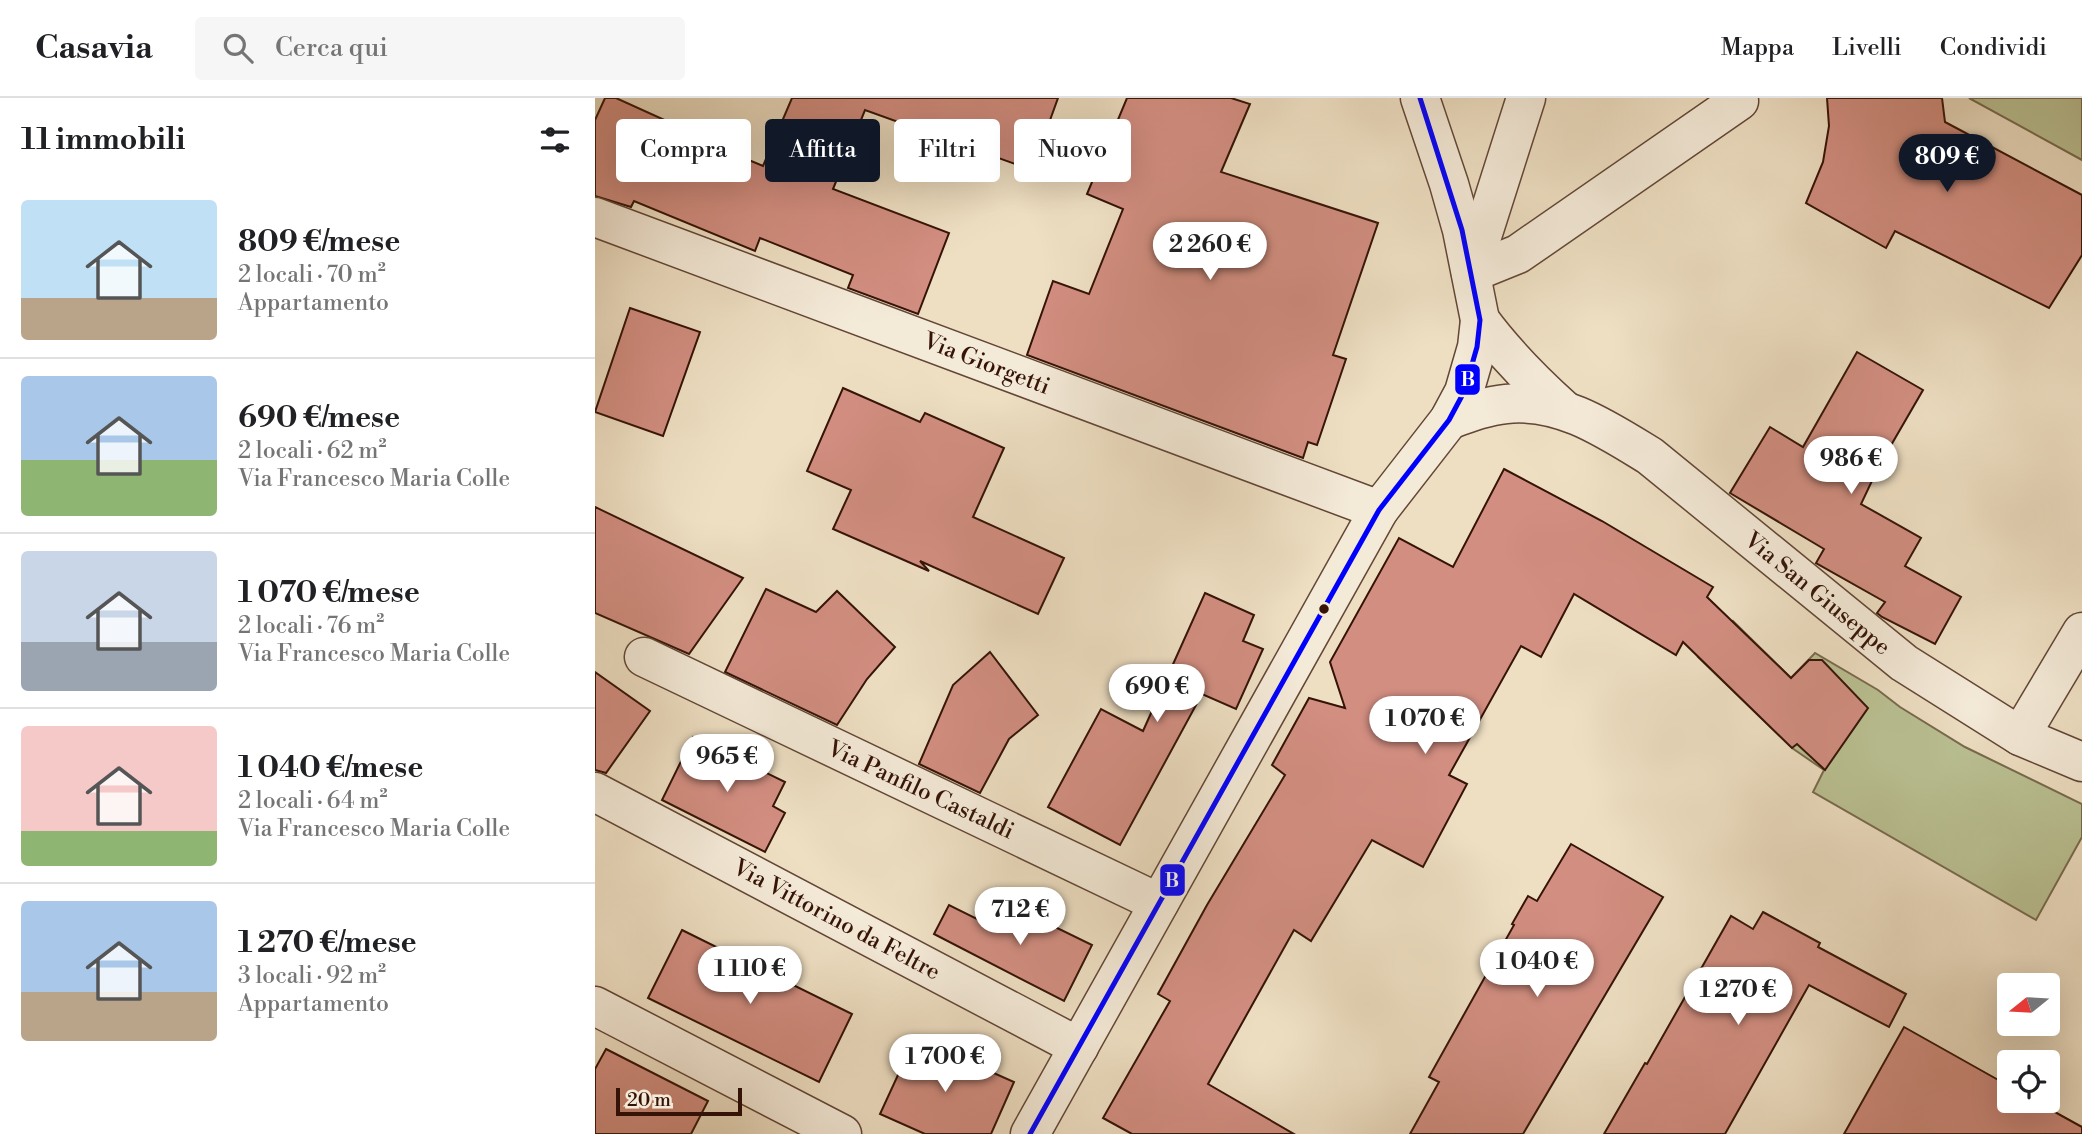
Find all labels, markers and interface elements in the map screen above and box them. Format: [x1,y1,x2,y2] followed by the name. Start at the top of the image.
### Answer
[195,17,685,80] search box
[35,28,153,69] text: Casavia
[219,29,257,67] icon: search
[275,32,388,64] text: Cerca qui
[1721,33,1794,63] text: Mappa
[1832,33,1902,63] text: Livelli
[1940,33,2047,63] text: Condividi
[616,119,751,182] chip: Compra
[765,119,880,182] chip: Affitta
[894,119,1000,182] chip: Filtri
[1014,119,1131,182] chip: Nuovo
[21,121,185,159] text: 11 immobili
[536,121,574,159] icon: filters
[1898,134,1996,194] pin: 809 €
[1915,143,1979,171] text: 809 €
[1145,222,1275,282] pin: 2 260 €
[238,223,400,261] text: 809 €/mese
[77,228,161,312] icon: home
[1169,231,1251,259] text: 2 260 €
[238,261,386,289] text: 2 locali · 70 m²
[238,289,389,317] text: Appartamento
[918,327,1054,401] street label: Via Giorgetti
[1454,363,1481,396] line badge: B
[1461,368,1475,392] text: B
[238,399,400,437] text: 690 €/mese
[77,404,161,488] icon: home
[1802,436,1900,496] pin: 986 €
[238,437,387,465] text: 2 locali · 62 m²
[1820,445,1882,473] text: 986 €
[238,465,510,493] text: Via Francesco Maria Colle
[1738,526,1896,661] street label: Via San Giuseppe
[238,574,420,612] text: 1 070 €/mese
[77,579,161,663] icon: home
[1317,602,1331,616] unlabelled marker
[238,612,384,640] text: 2 locali · 76 m²
[238,640,510,668] text: Via Francesco Maria Colle
[1108,664,1206,724] pin: 690 €
[1125,673,1189,701] text: 690 €
[1360,696,1490,756] pin: 1 070 €
[1385,705,1465,733] text: 1 070 €
[678,734,776,794] pin: 965 €
[822,734,1018,845] street label: Via Panfilo Castaldi
[696,743,758,771] text: 965 €
[238,749,423,787] text: 1 040 €/mese
[77,754,161,838] icon: home
[238,787,388,815] text: 2 locali · 64 m²
[238,815,510,843] text: Via Francesco Maria Colle
[727,853,945,986] street label: Via Vittorino da Feltre
[1159,863,1186,897] line badge: B
[1165,869,1179,893] text: B
[971,888,1069,947] pin: 712 €
[991,896,1049,924] text: 712 €
[238,924,417,962] text: 1 270 €/mese
[77,929,161,1013] icon: home
[1472,940,1602,999] pin: 1 040 €
[685,946,815,1006] pin: 1 110 €
[1496,948,1578,976] text: 1 040 €
[714,955,786,983] text: 1 110 €
[238,962,386,990] text: 3 locali · 92 m²
[1673,968,1803,1027] pin: 1 270 €
[1997,973,2060,1036] north arrow
[1997,973,2060,1113] map controls
[1699,976,1777,1004] text: 1 270 €
[238,990,389,1018] text: Appartamento
[880,1034,1010,1094] pin: 1 700 €
[905,1043,985,1071] text: 1 700 €
[1997,1050,2060,1113] button: locate
[616,1085,742,1117] scale bar
[627,1088,671,1112] text: 20 m

